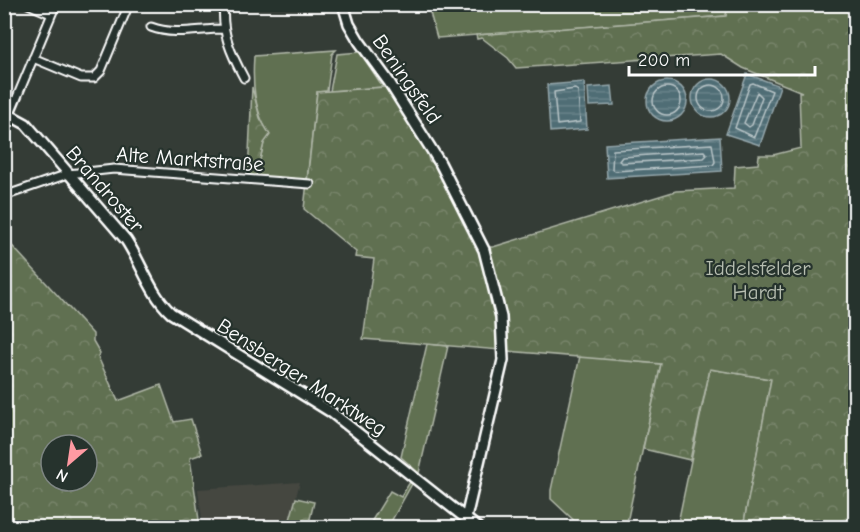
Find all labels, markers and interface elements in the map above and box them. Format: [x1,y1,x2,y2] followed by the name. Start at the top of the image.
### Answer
[368,30,446,128] street label: Beningsfeld
[629,39,815,77] scale bar
[638,50,690,71] text: 200 m
[61,141,149,238] street label: Brandroster
[115,142,265,176] street label: Alte Marktstraße
[705,256,811,304] park label: Iddelsfelder Hardt
[213,313,391,441] street label: Bensberger Marktweg
[39,433,99,493] north arrow
[53,465,71,486] text: N

